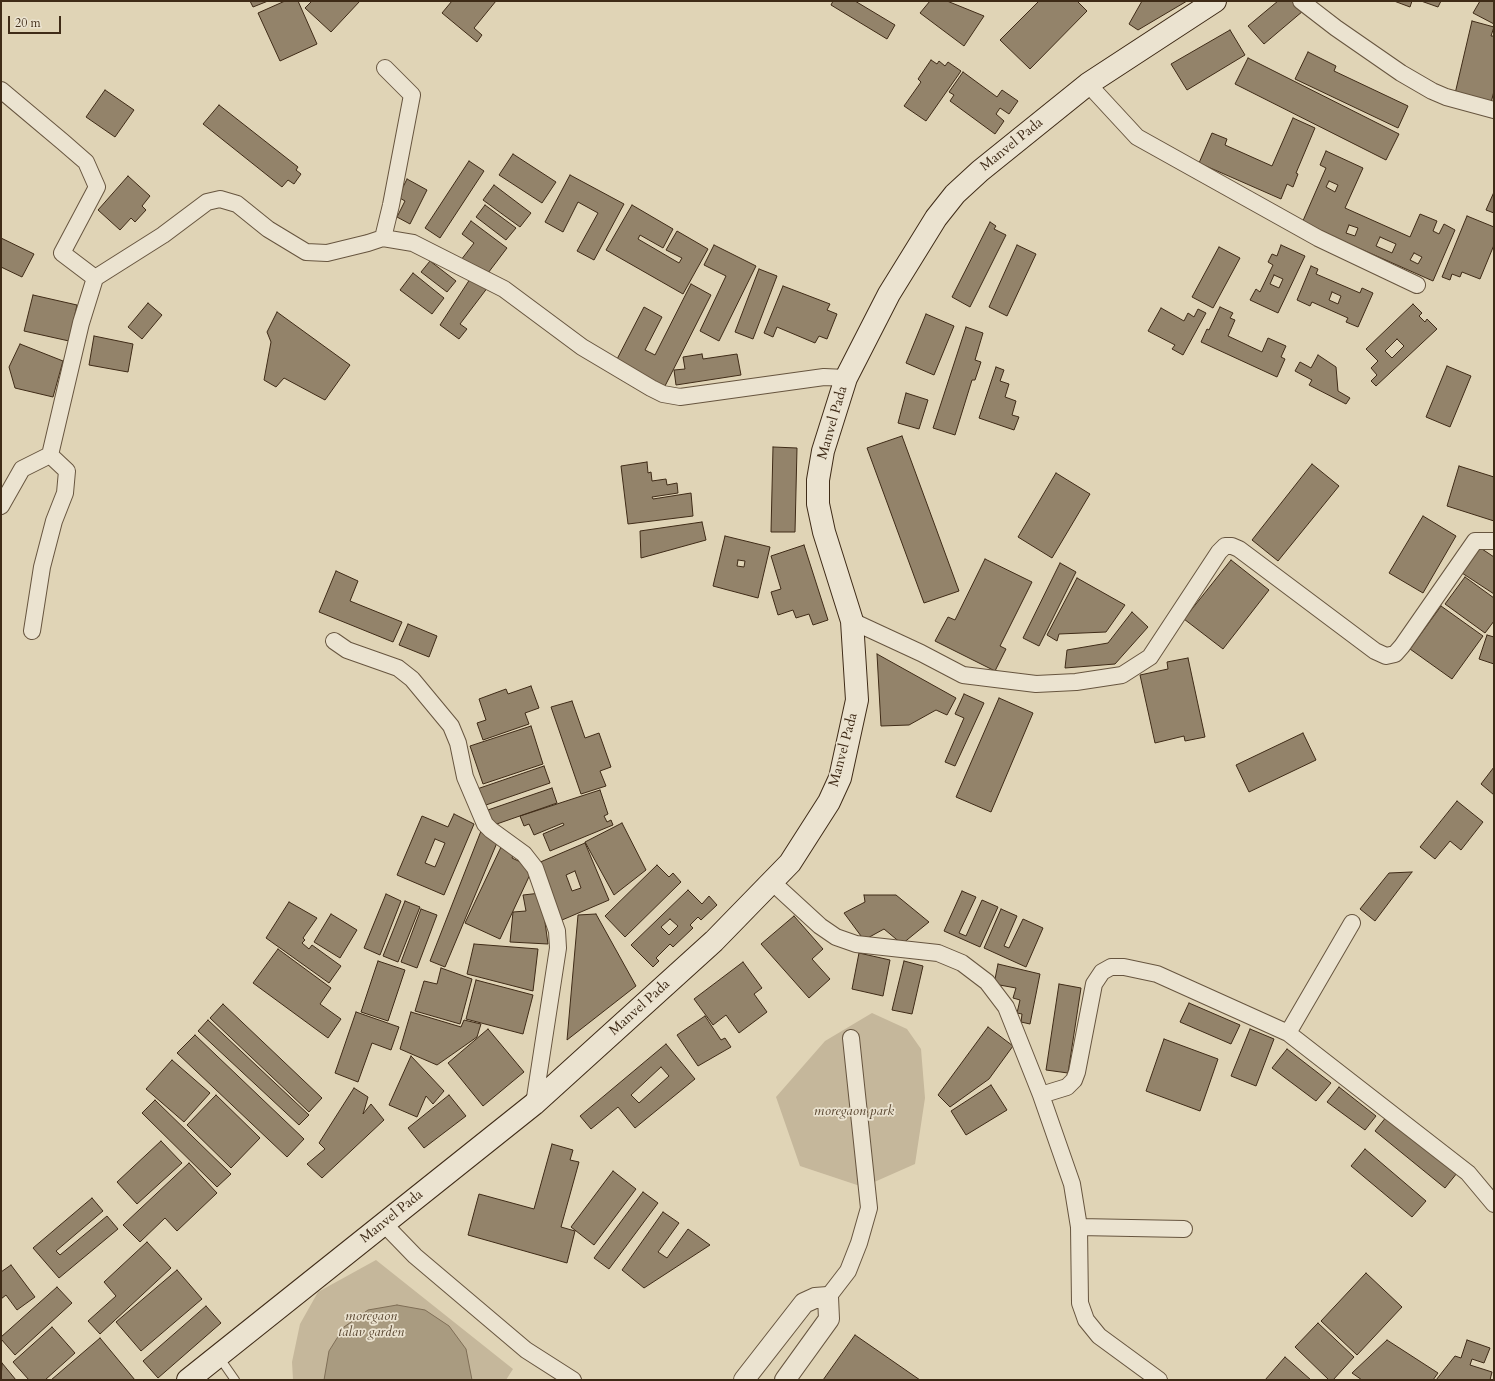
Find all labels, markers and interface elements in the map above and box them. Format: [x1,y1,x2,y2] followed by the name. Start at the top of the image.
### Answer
[10,8,63,34] scale bar
[15,15,41,31] text: 20 m
[977,115,1047,175] street label: Manvel Pada
[814,384,852,462] street label: Manvel Pada
[826,711,862,789] street label: Manvel Pada
[606,976,674,1040] street label: Manvel Pada
[814,1104,894,1120] park label: moregaon park
[357,1187,427,1247] street label: Manvel Pada
[338,1309,404,1342] park label: moregaon talav garden

